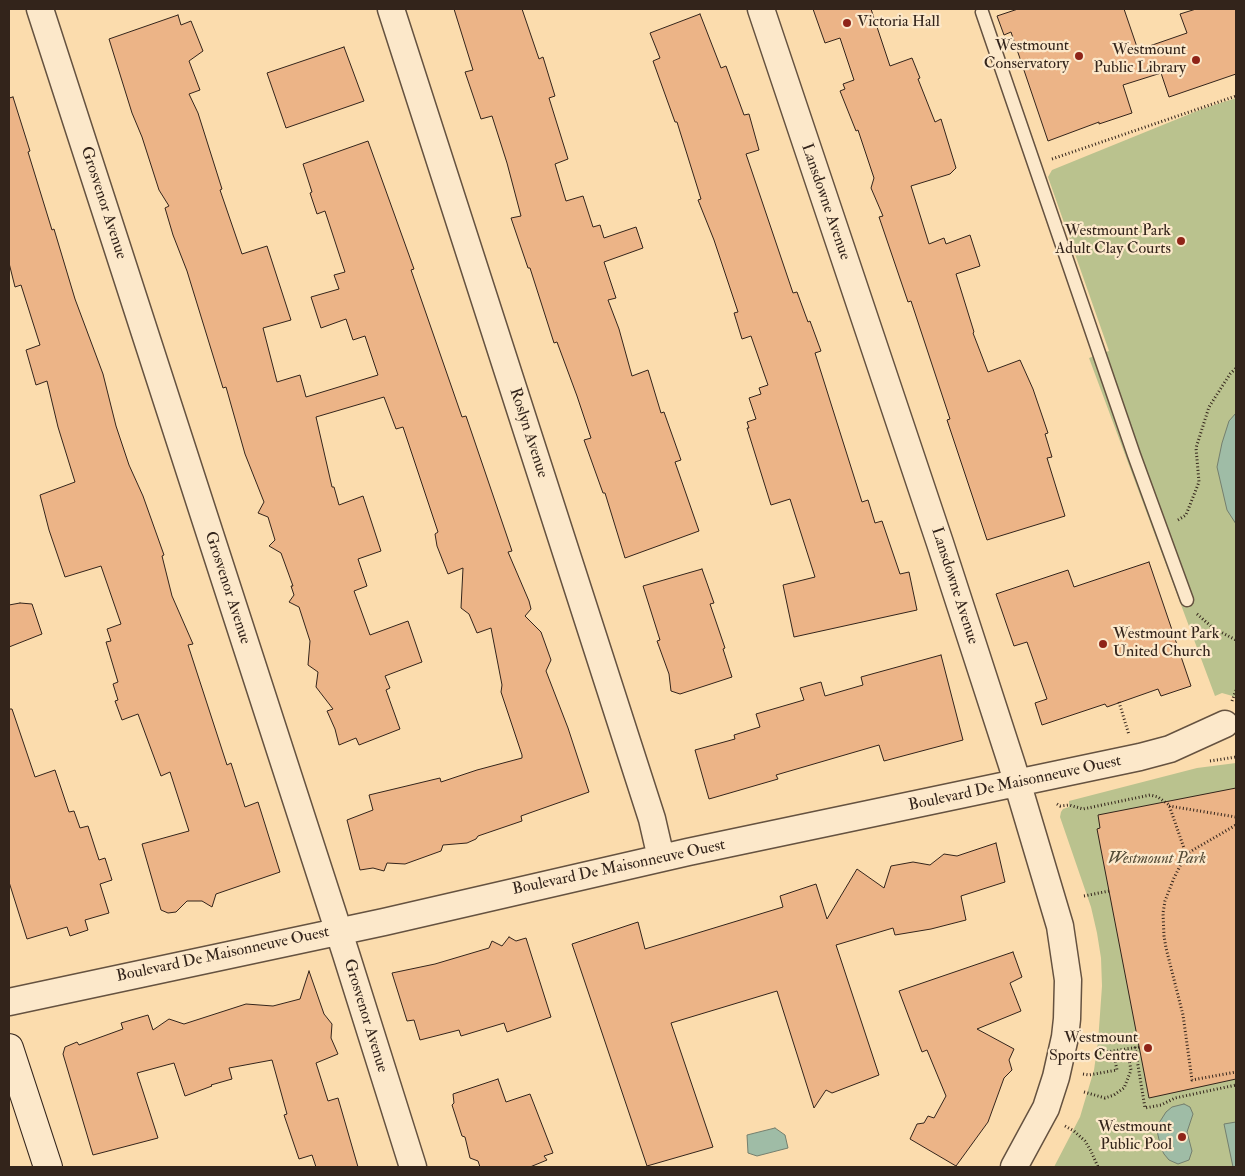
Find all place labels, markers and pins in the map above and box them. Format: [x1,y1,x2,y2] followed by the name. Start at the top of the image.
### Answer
[857,13,940,33] place label: Victoria Hall
[841,17,853,29] marker: Victoria Hall
[984,37,1069,75] place label: Westmount Conservatory
[1093,41,1186,79] place label: Westmount Public Library
[1073,50,1085,62] marker: Westmount Conservatory
[1190,54,1202,66] marker: Westmount Public Library
[1055,222,1171,260] place label: Westmount Park Adult Clay Courts
[1175,235,1187,247] marker: Westmount Park Adult Clay Courts
[1113,625,1219,663] place label: Westmount Park United Church
[1097,638,1109,650] marker: Westmount Park United Church
[1049,1029,1138,1067] place label: Westmount Sports Centre
[1142,1042,1154,1054] marker: Westmount Sports Centre
[1098,1118,1172,1156] place label: Westmount Public Pool
[1176,1131,1188,1143] marker: Westmount Public Pool

